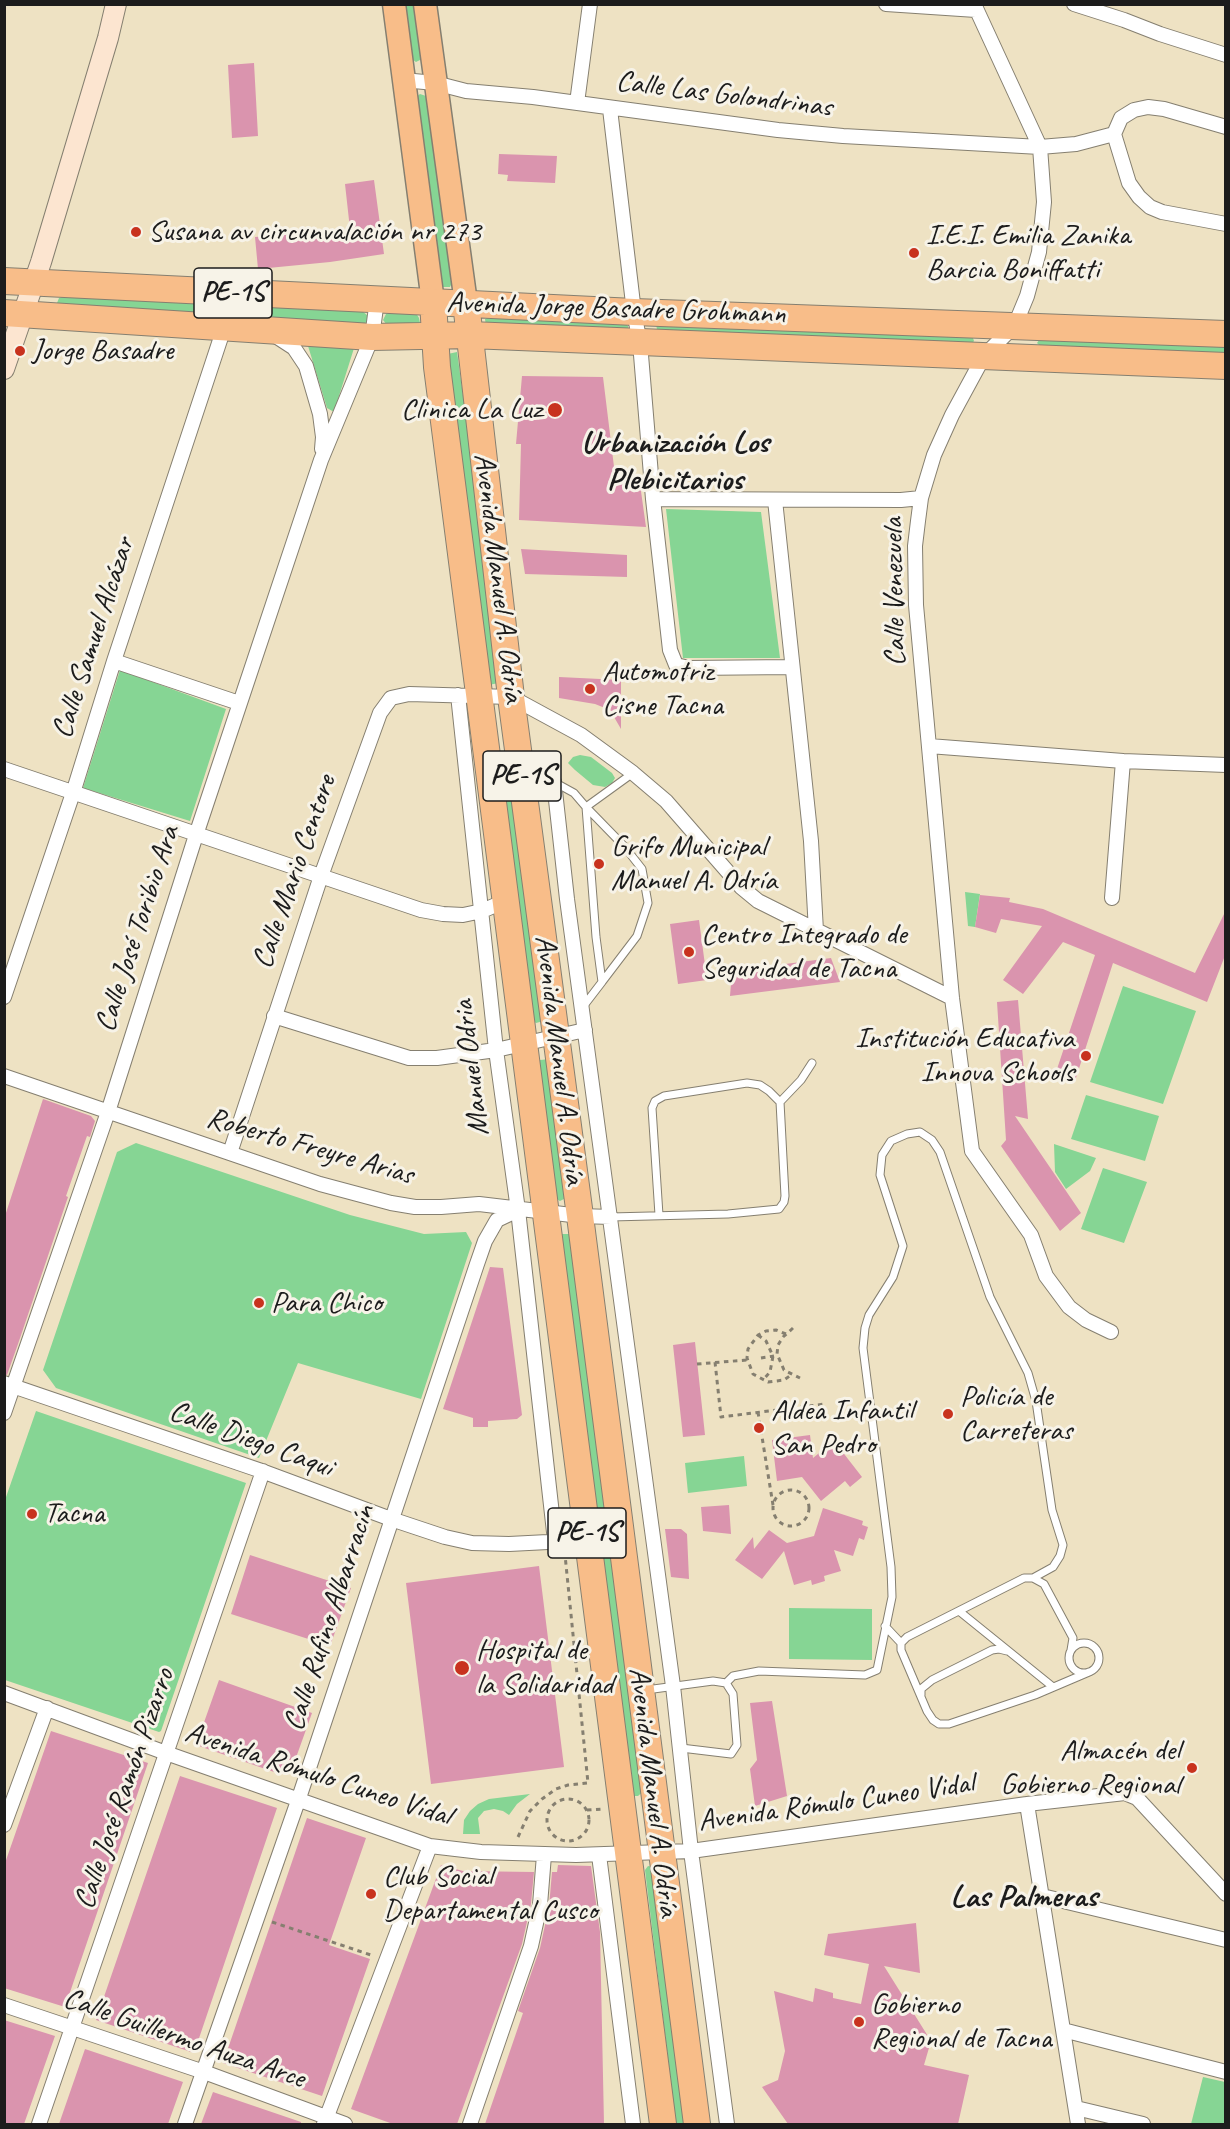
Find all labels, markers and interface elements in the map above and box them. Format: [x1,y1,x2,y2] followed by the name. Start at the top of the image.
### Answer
[614,64,834,126] street label: Calle Las Golondrinas
[148,214,481,250] place label: Susana av circunvalación nr 273
[926,218,1130,288] place label: I.E.I. Emilia Zanika Barcia Boniffatti
[129,225,143,239] marker: Susana av circunvalación nr 273
[907,246,921,260] marker: I.E.I. Emilia Zanika Barcia Boniffatti
[194,268,272,318] road number: PE-1S
[446,285,786,333] street label: Avenida Jorge Basadre Grohmann
[32,333,173,369] place label: Jorge Basadre
[13,344,27,358] marker: Jorge Basadre
[401,392,542,428] place label: Clinica La Luz
[546,401,564,419] marker: Clinica La Luz
[581,425,769,500] district label: Urbanización Los Plebicitarios
[465,451,531,705] street label: Avenida Manuel A. Odría
[876,517,914,667] street label: Calle Venezuela
[45,533,143,743] street label: Calle Samuel Alcázar
[602,654,723,724] place label: Automotriz Cisne Tacna
[583,682,597,696] marker: Automotriz Cisne Tacna
[483,751,561,801] road number: PE-1S
[245,771,345,973] street label: Calle Mario Centore
[88,822,188,1036] street label: Calle José Toribio Ara
[611,829,777,900] place label: Grifo Municipal Manuel A. Odría
[592,857,606,871] marker: Grifo Municipal Manuel A. Odría
[701,917,907,988] place label: Centro Integrado de Seguridad de Tacna
[526,933,592,1187] street label: Avenida Manuel A. Odría
[682,945,696,959] marker: Centro Integrado de Seguridad de Tacna
[446,998,498,1138] street label: Manuel Odria
[855,1021,1074,1092] place label: Institución Educativa Innova Schools
[1079,1049,1093,1063] marker: Institución Educativa Innova Schools
[203,1100,417,1194] street label: Roberto Freyre Arias
[271,1285,382,1321] place label: Para Chico
[252,1296,266,1310] marker: Para Chico
[960,1379,1072,1450] place label: Policía de Carreteras
[771,1393,913,1464] place label: Aldea Infantil San Pedro
[164,1394,338,1486] street label: Calle Diego Caqui
[941,1407,955,1421] marker: Policía de Carreteras
[752,1421,766,1435] marker: Aldea Infantil San Pedro
[44,1496,104,1532] place label: Tacna
[277,1500,383,1736] street label: Calle Rufino Albarracín
[25,1507,39,1521] marker: Tacna
[548,1508,626,1558] road number: PE-1S
[476,1633,613,1704] place label: Hospital de la Solidaridad
[453,1659,471,1677] marker: Hospital de la Solidaridad
[67,1664,183,1914] street label: Calle José Ramón Pizarro
[620,1665,686,1919] street label: Avenida Manuel A. Odría
[180,1715,456,1835] street label: Avenida Rómulo Cuneo Vidal
[1000,1733,1180,1804] place label: Almacén del Gobierno Regional
[1185,1761,1199,1775] marker: Almacén del Gobierno Regional
[696,1766,976,1840] street label: Avenida Rómulo Cuneo Vidal
[383,1859,597,1930] place label: Club Social Departamental Cusco
[951,1879,1097,1917] district label: Las Palmeras
[364,1887,378,1901] marker: Club Social Departamental Cusco
[59,1981,309,2097] street label: Calle Guillermo Auza Arce
[871,1987,1051,2058] place label: Gobierno Regional de Tacna
[852,2015,866,2029] marker: Gobierno Regional de Tacna

